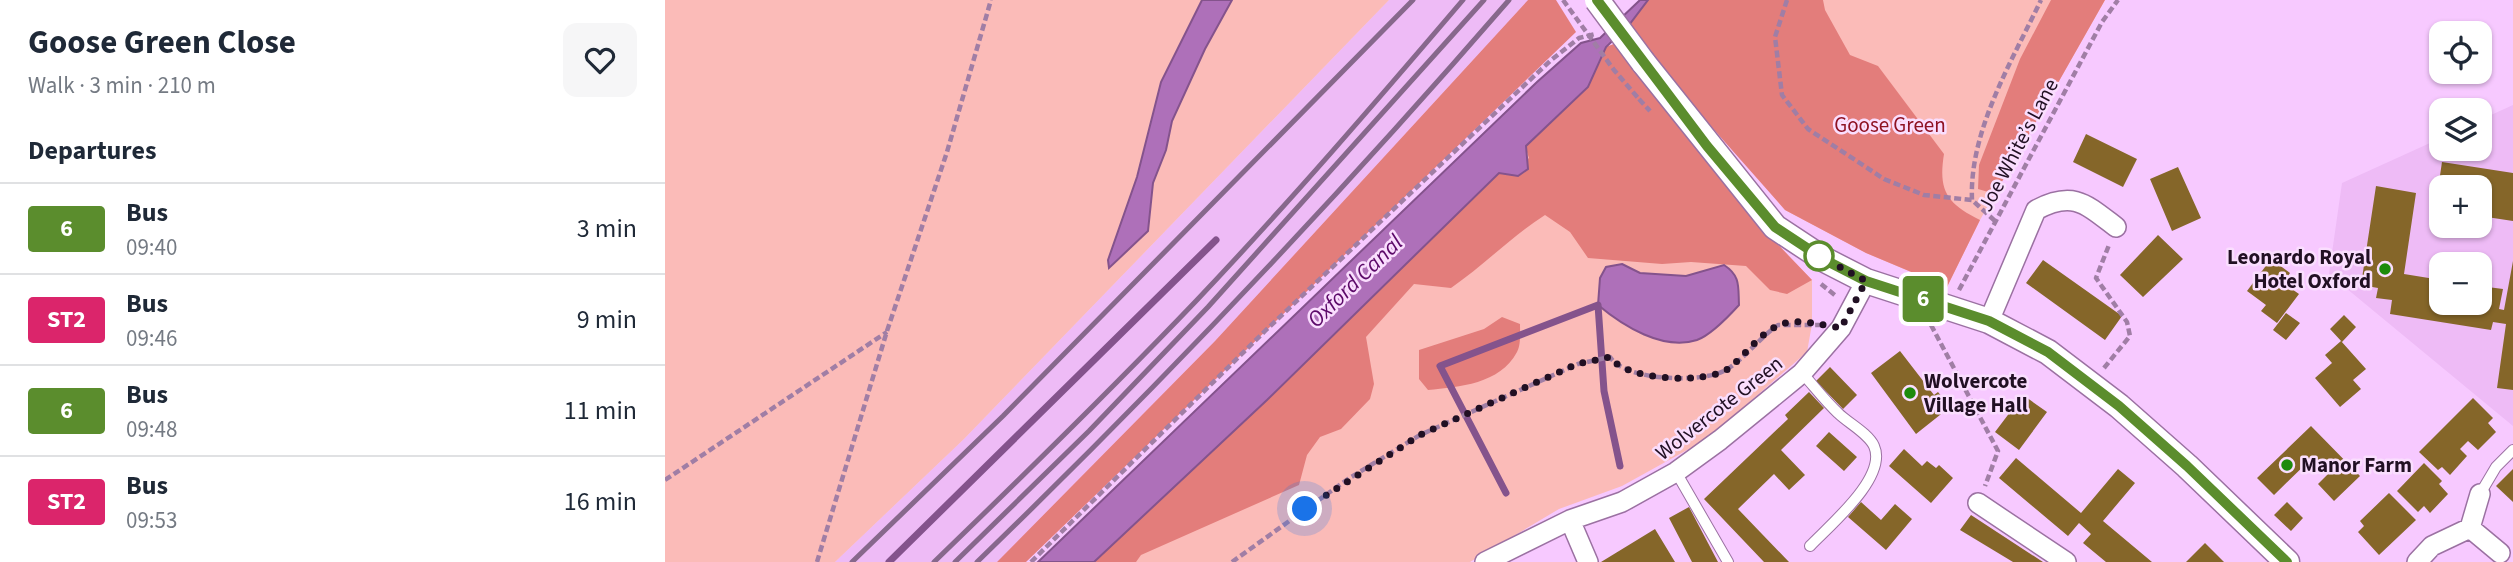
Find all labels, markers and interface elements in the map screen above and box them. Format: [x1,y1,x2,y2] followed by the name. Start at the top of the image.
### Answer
[28,19,296,66] text: Goose Green Close
[2429,21,2492,315] map controls
[2429,21,2492,84] button: locate
[563,23,637,97] button: heart
[28,69,216,102] text: Walk · 3 min · 210 m
[1970,73,2066,217] street label: Joe White’s Lane
[2429,98,2492,161] button: layers
[1834,110,1946,140] park label: Goose Green
[28,132,156,169] text: Departures
[2429,175,2492,238] button: +
[126,194,168,231] text: Bus
[577,210,637,247] text: 3 min
[60,211,73,246] text: 6
[1300,227,1411,335] water label: Oxford Canal
[126,231,177,264] text: 09:40
[1804,241,1834,271] unlabelled marker
[2227,242,2371,296] place label: Leonardo Royal Hotel Oxford
[2429,252,2492,315] button: −
[2377,261,2393,277] marker: Leonardo Royal Hotel Oxford
[1900,276,1946,322] line badge: 6
[1917,281,1929,316] text: 6
[126,285,168,322] text: Bus
[577,301,637,338] text: 9 min
[47,302,86,337] text: ST2
[126,322,177,355] text: 09:46
[1649,349,1789,467] street label: Wolvercote Green
[1923,366,2028,420] place label: Wolvercote Village Hall
[126,376,168,413] text: Bus
[1902,385,1918,401] marker: Wolvercote Village Hall
[564,392,637,429] text: 11 min
[60,393,73,428] text: 6
[126,413,177,446] text: 09:48
[2301,450,2412,480] place label: Manor Farm
[2279,457,2295,473] marker: Manor Farm
[126,467,168,504] text: Bus
[564,483,637,520] text: 16 min
[47,484,86,519] text: ST2
[1287,491,1322,526] your location
[126,504,177,537] text: 09:53

